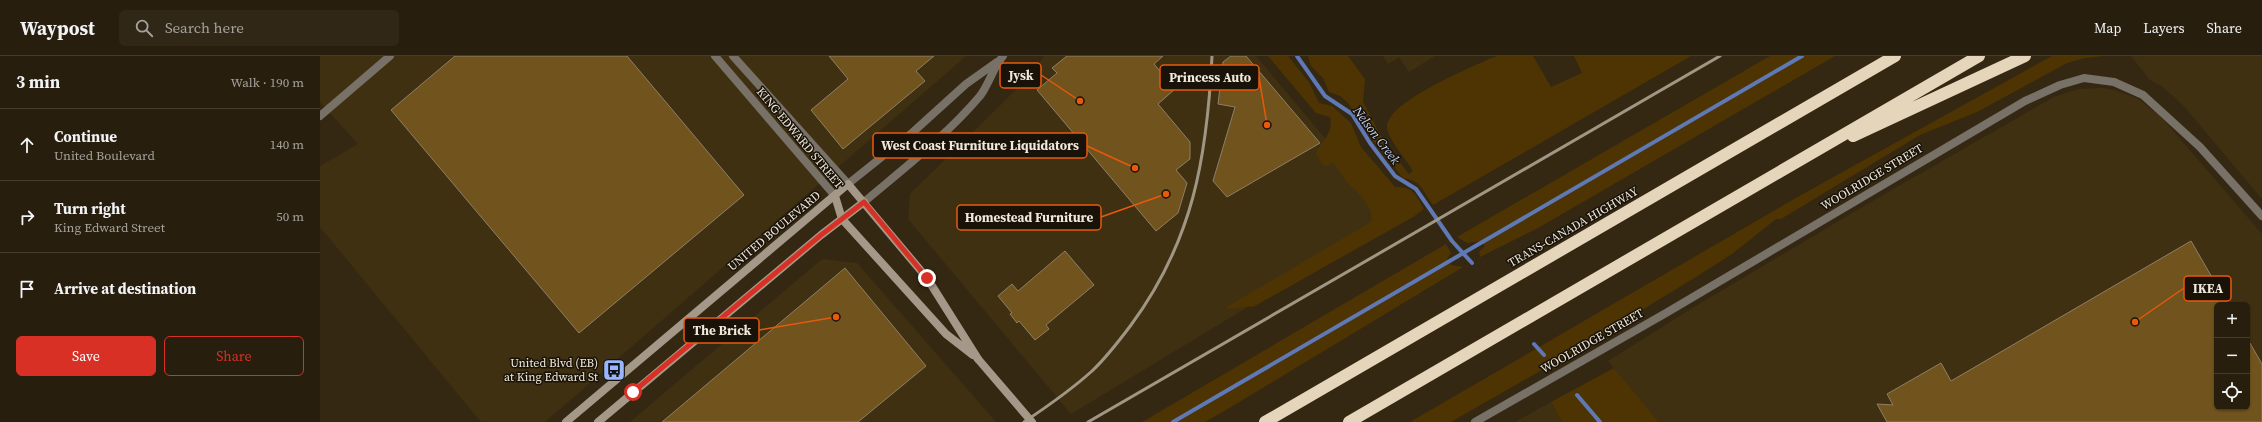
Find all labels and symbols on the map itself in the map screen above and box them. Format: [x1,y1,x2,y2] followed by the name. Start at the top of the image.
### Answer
[1000,63,1041,88] callout: Jysk
[1160,65,1259,90] callout: Princess Auto
[1008,67,1034,84] text: Jysk
[1169,69,1251,86] text: Princess Auto
[753,84,847,192] street label: KING EDWARD STREET
[1349,102,1405,168] water label: Nelson Creek
[873,133,1087,158] callout: West Coast Furniture Liquidators
[881,137,1079,154] text: West Coast Furniture Liquidators
[1818,140,1927,214] street label: WOOLRIDGE STREET
[1505,183,1641,271] street label: TRANS-CANADA HIGHWAY
[724,187,824,275] street label: UNITED BOULEVARD
[957,205,1101,230] callout: Homestead Furniture
[965,209,1093,226] text: Homestead Furniture
[918,269,936,287] route end
[2184,276,2231,301] callout: IKEA
[2193,280,2224,297] text: IKEA
[1538,305,1647,377] street label: WOOLRIDGE STREET
[684,318,759,343] callout: The Brick
[693,322,752,339] text: The Brick
[504,355,598,385] place label: United Blvd (EB) at King Edward St
[601,357,627,383] bus stop icon: United Blvd (EB) at King Edward St
[624,383,642,401] route start

